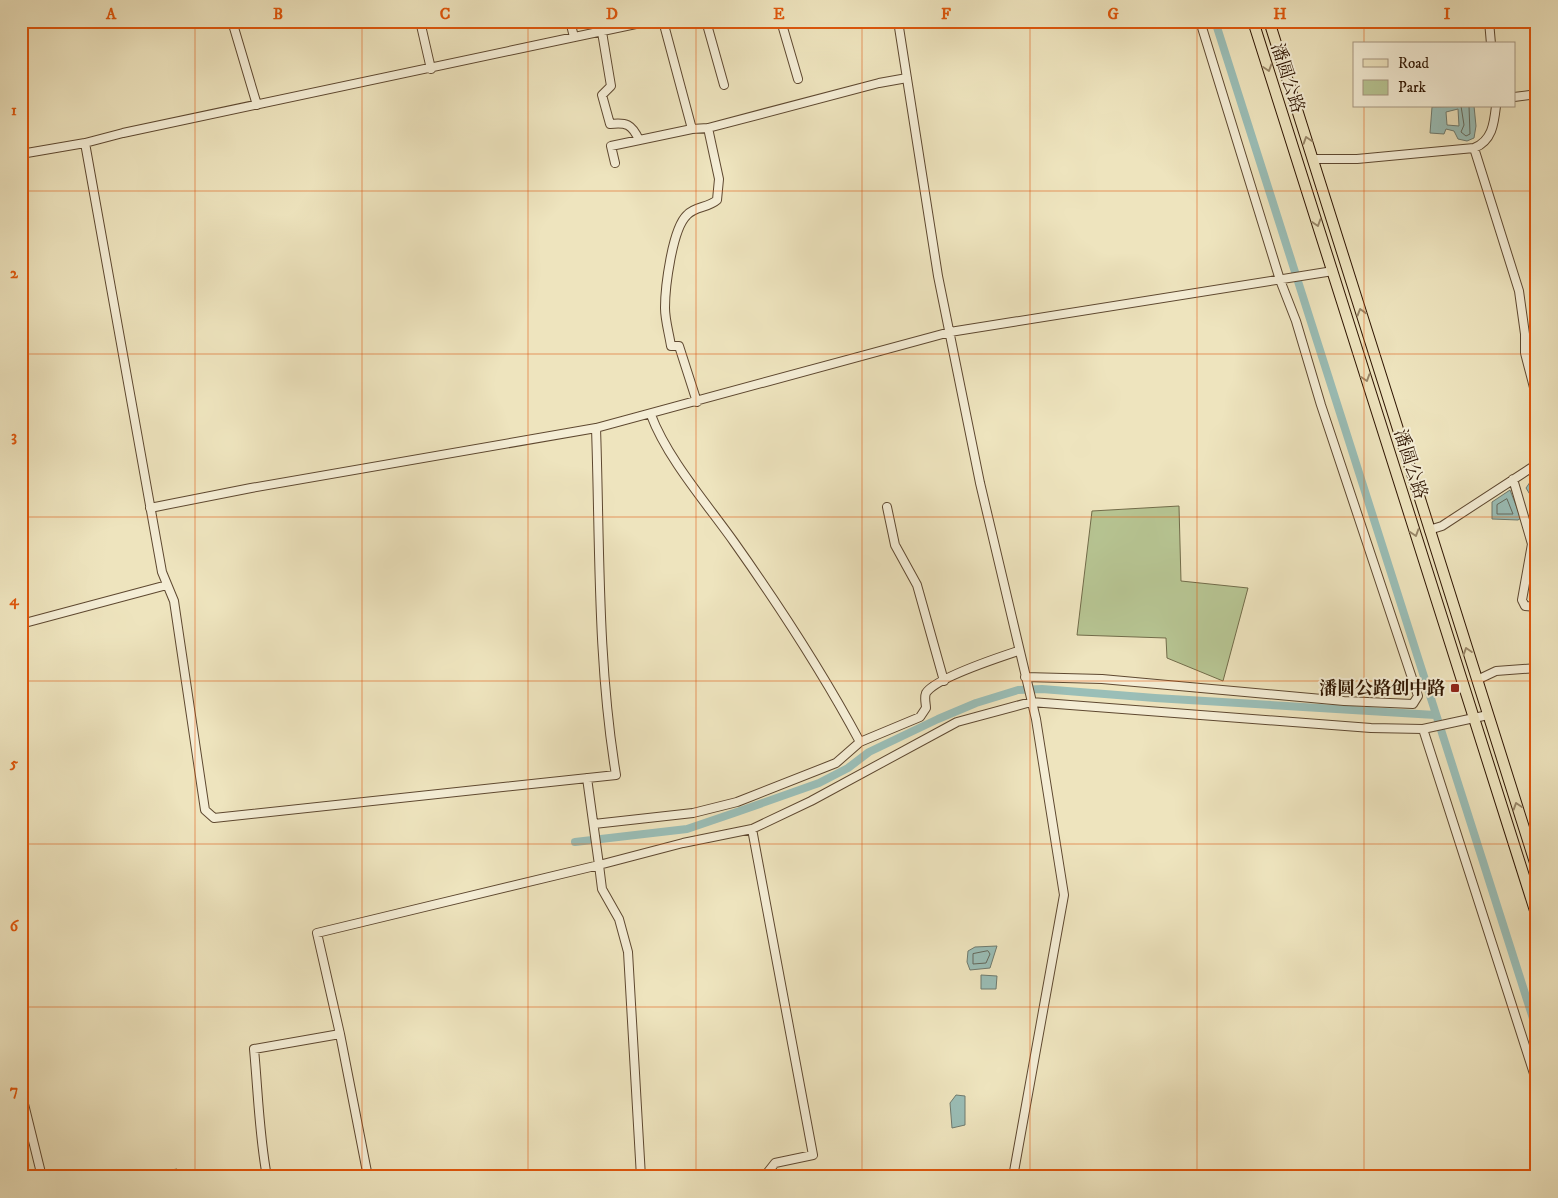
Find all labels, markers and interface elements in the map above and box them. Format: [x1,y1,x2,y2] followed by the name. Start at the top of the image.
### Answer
[105,4,117,24] text: A
[273,4,283,24] text: B
[440,4,450,24] text: C
[606,4,618,24] text: D
[773,4,785,24] text: E
[941,4,951,24] text: F
[1107,4,1119,24] text: G
[1273,4,1287,24] text: H
[1444,4,1451,24] text: I
[1265,41,1309,116] street label: 潘圆公路
[1353,42,1516,108] legend
[1398,54,1430,73] text: Road
[1263,63,1273,71] one-way arrow
[1398,78,1427,97] text: Park
[11,100,17,120] text: 1
[1303,137,1313,145] one-way arrow
[1312,218,1322,226] one-way arrow
[10,263,19,283] text: 2
[1357,309,1367,317] one-way arrow
[1361,373,1371,381] one-way arrow
[11,426,17,446] text: 3
[1388,427,1432,502] street label: 潘圆公路
[1410,528,1420,536] one-way arrow
[8,590,19,610] text: 4
[1463,647,1473,656] one-way arrow
[1319,678,1445,700] place label: 潘圆公路创中路
[1449,682,1461,694] marker: 潘圆公路创中路
[9,753,18,773] text: 5
[1512,802,1522,810] one-way arrow
[10,916,20,936] text: 6
[10,1080,18,1100] text: 7

